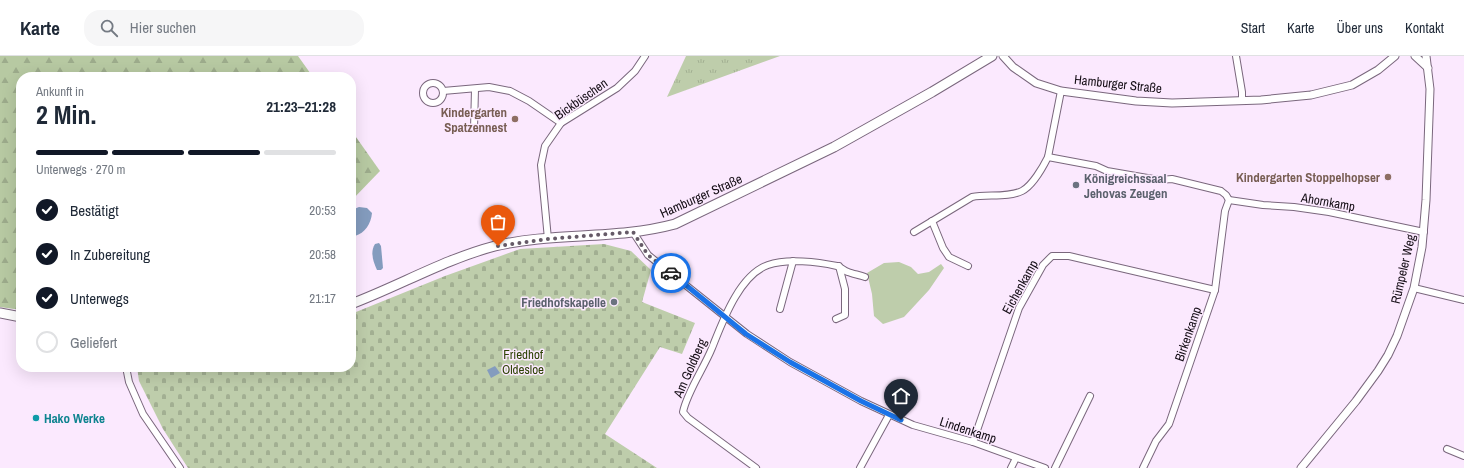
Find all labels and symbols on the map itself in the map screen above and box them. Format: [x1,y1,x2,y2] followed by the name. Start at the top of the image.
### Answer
[1073,71,1163,97] street label: Hamburger Straße
[551,74,611,123] street label: Bickbüschen
[441,104,507,136] place label: Kindergarten Spatzennest
[510,114,520,124] marker: Kindergarten Spatzennest
[1236,169,1381,186] place label: Kindergarten Stoppelhopser
[657,170,745,222] street label: Hamburger Straße
[1084,170,1168,202] place label: Königreichssaal Jehovas Zeugen
[1383,172,1393,182] marker: Kindergarten Stoppelhopser
[1071,180,1081,190] marker: Königreichssaal Jehovas Zeugen
[1299,189,1356,215] street label: Ahornkamp
[481,205,515,246] pin
[1387,232,1419,305] street label: Rümpeler Weg
[651,253,691,293] courier
[998,257,1042,317] street label: Eichenkamp
[521,294,606,311] place label: Friedhofskapelle
[609,297,619,307] marker: Friedhofskapelle
[1171,304,1205,364] street label: Birkenkamp
[669,336,711,401] street label: Am Goldberg
[502,346,544,378] park label: Friedhof Oldesloe
[884,379,918,420] pin
[44,410,105,427] place label: Hako Werke
[31,413,41,423] marker: Hako Werke
[937,413,999,447] street label: Lindenkamp

